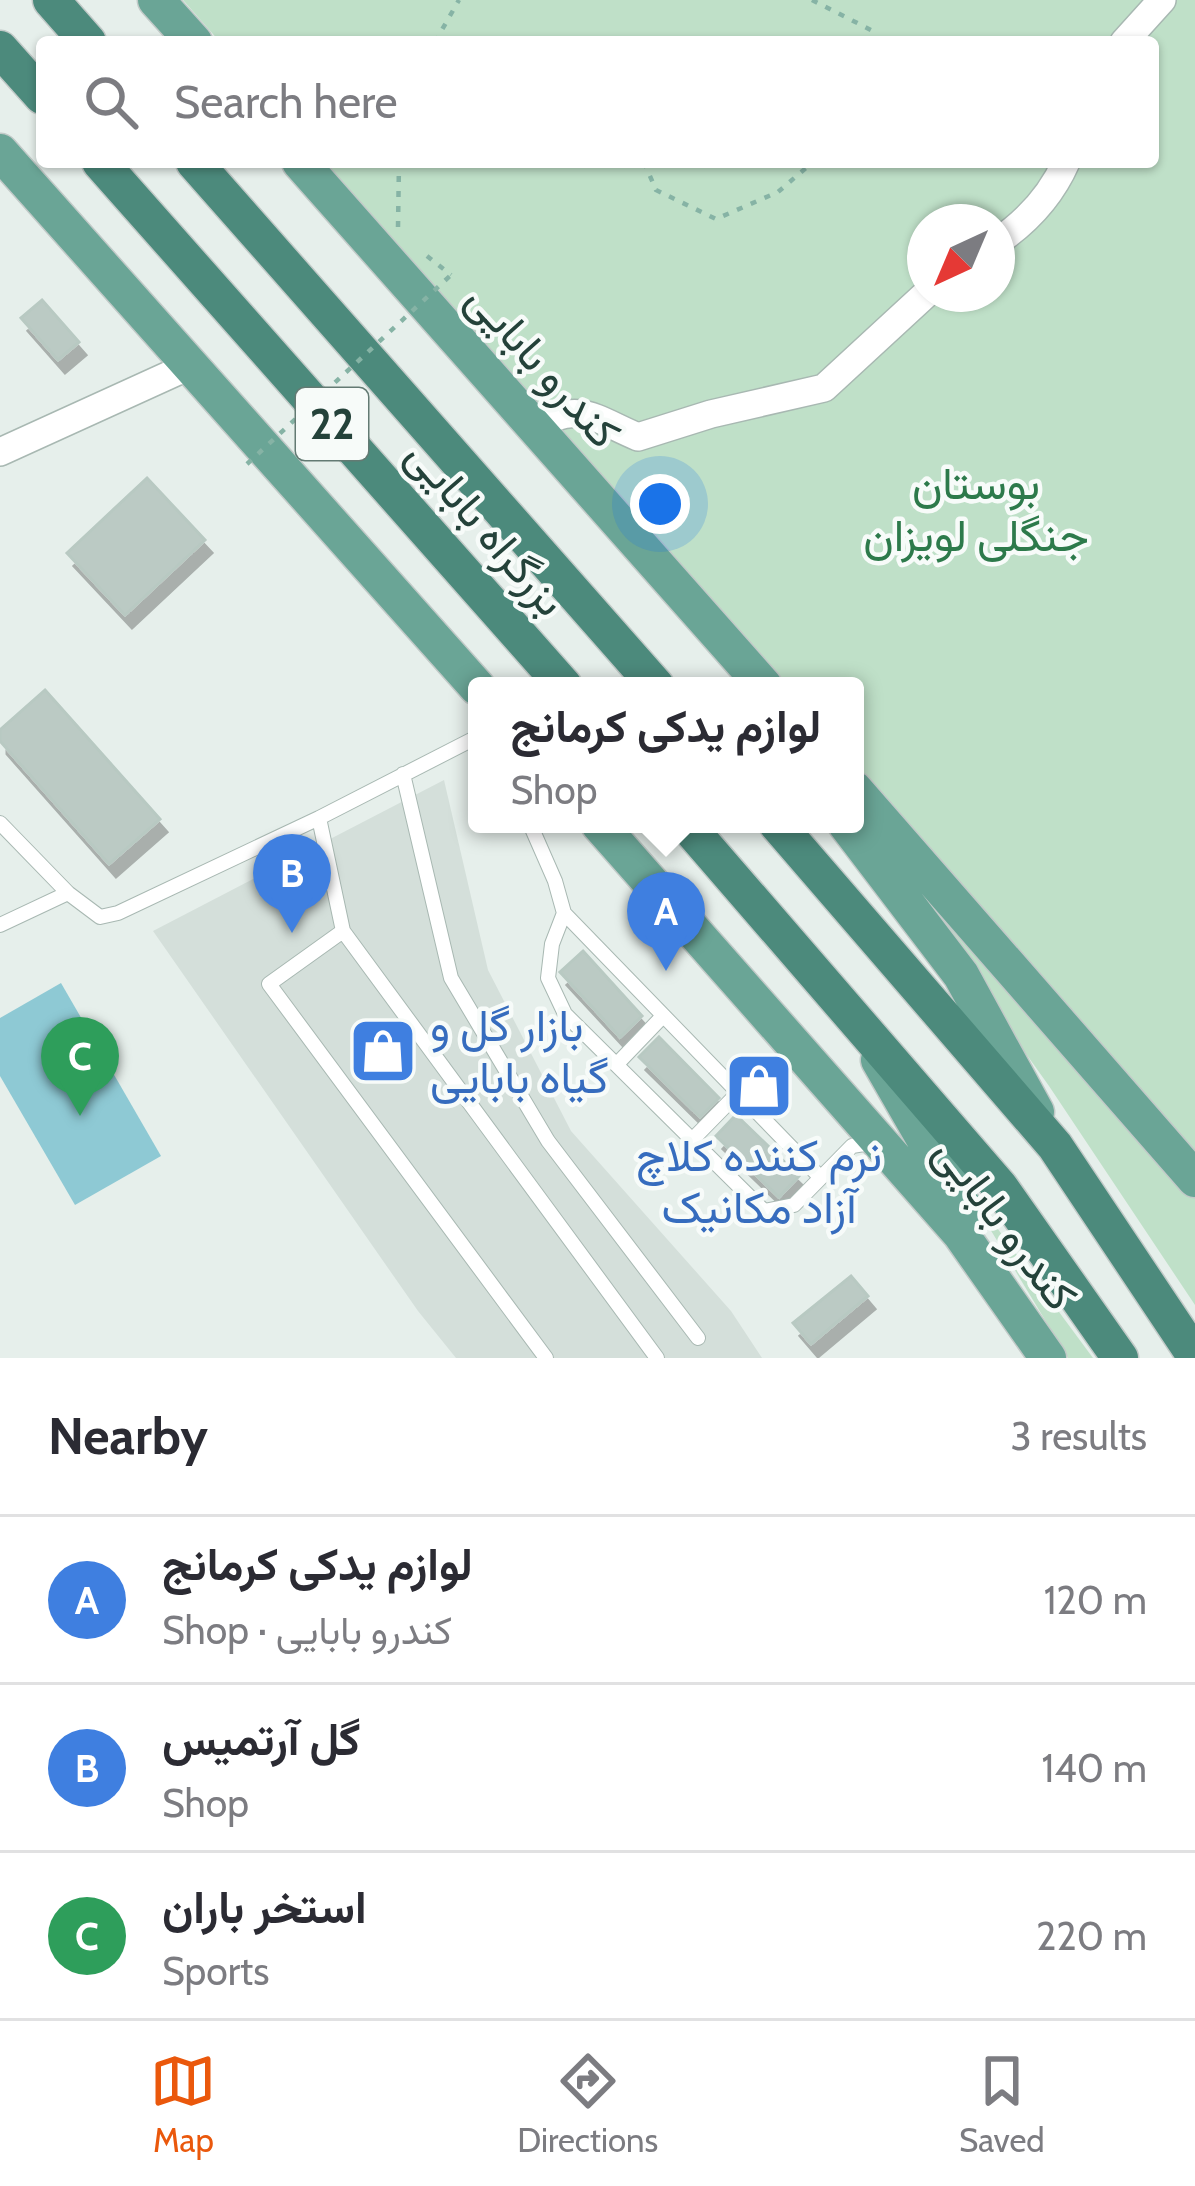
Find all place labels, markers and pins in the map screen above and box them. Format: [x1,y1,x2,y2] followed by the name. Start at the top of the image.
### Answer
[253,834,331,933] pin: B
[627,872,705,971] pin: A
[430,998,609,1104] place label: بازار گل و گیاه بابایی
[348,1016,418,1086] shop icon: بازار گل و گیاه بابایی
[41,1017,119,1116] pin: C
[724,1051,794,1121] shop icon: نرم کننده کلاچ آزاد مکانیک
[636,1128,882,1235] place label: نرم کننده کلاچ آزاد مکانیک

